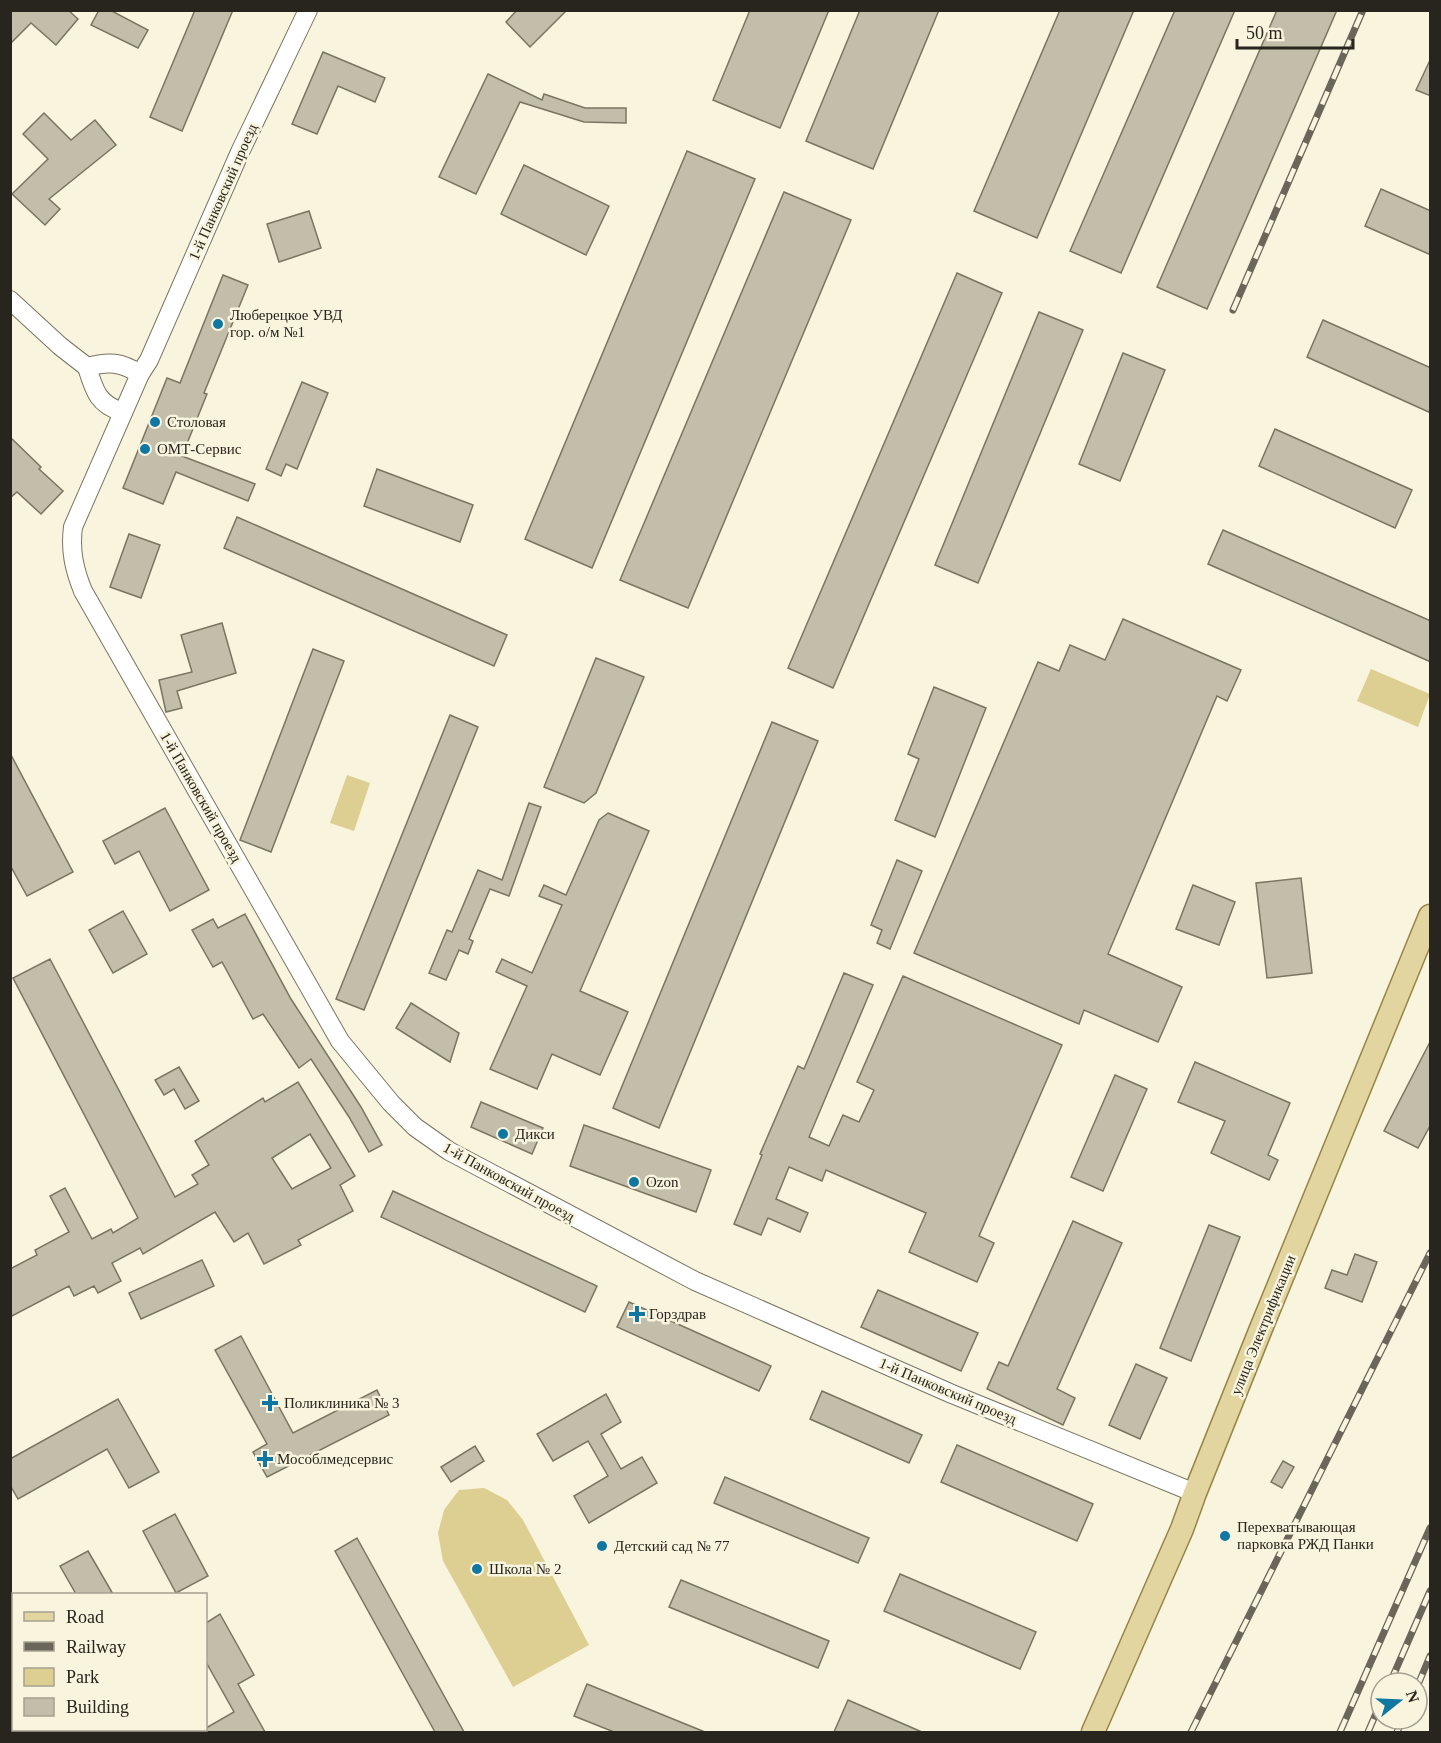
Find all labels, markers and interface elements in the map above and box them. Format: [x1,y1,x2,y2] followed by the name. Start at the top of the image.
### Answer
[1237,12,1352,50] scale bar
[1246,23,1283,43] text: 50 m
[186,121,261,263] street label: 1-й Панковский проезд
[230,307,343,340] place label: Люберецкое УВД гор. о/м №1
[211,317,225,331] marker: Люберецкое УВД гор. о/м №1
[167,414,226,430] place label: Столовая
[148,415,162,429] marker: Столовая
[157,441,242,457] place label: ОМТ-Сервис
[138,442,152,456] marker: ОМТ-Сервис
[157,729,245,865] street label: 1-й Панковский проезд
[515,1126,555,1142] place label: Дикси
[496,1127,510,1141] marker: Дикси
[440,1139,578,1225] street label: 1-й Панковский проезд
[646,1174,679,1190] place label: Ozon
[627,1175,641,1189] marker: Ozon
[1228,1253,1298,1397] street label: улица Электрификации
[649,1306,706,1322] place label: Горздрав
[630,1307,644,1321] marker: Горздрав
[877,1355,1020,1427] street label: 1-й Панковский проезд
[261,1394,279,1412] marker: Поликлиника № 3
[284,1395,400,1411] place label: Поликлиника № 3
[277,1451,393,1467] place label: Мособлмедсервис
[258,1452,272,1466] marker: Мособлмедсервис
[1237,1519,1374,1552] place label: Перехватывающая парковка РЖД Панки
[1218,1529,1232,1543] marker: Перехватывающая парковка РЖД Панки
[614,1538,730,1554] place label: Детский сад № 77
[595,1539,609,1553] marker: Детский сад № 77
[489,1561,561,1577] place label: Школа № 2
[470,1562,484,1576] marker: Школа № 2
[12,1593,207,1731] legend
[66,1607,104,1627] text: Road
[66,1637,126,1657] text: Railway
[66,1667,99,1687] text: Park
[1369,1671,1429,1731] north arrow
[1403,1688,1423,1705] text: N
[66,1697,129,1717] text: Building

